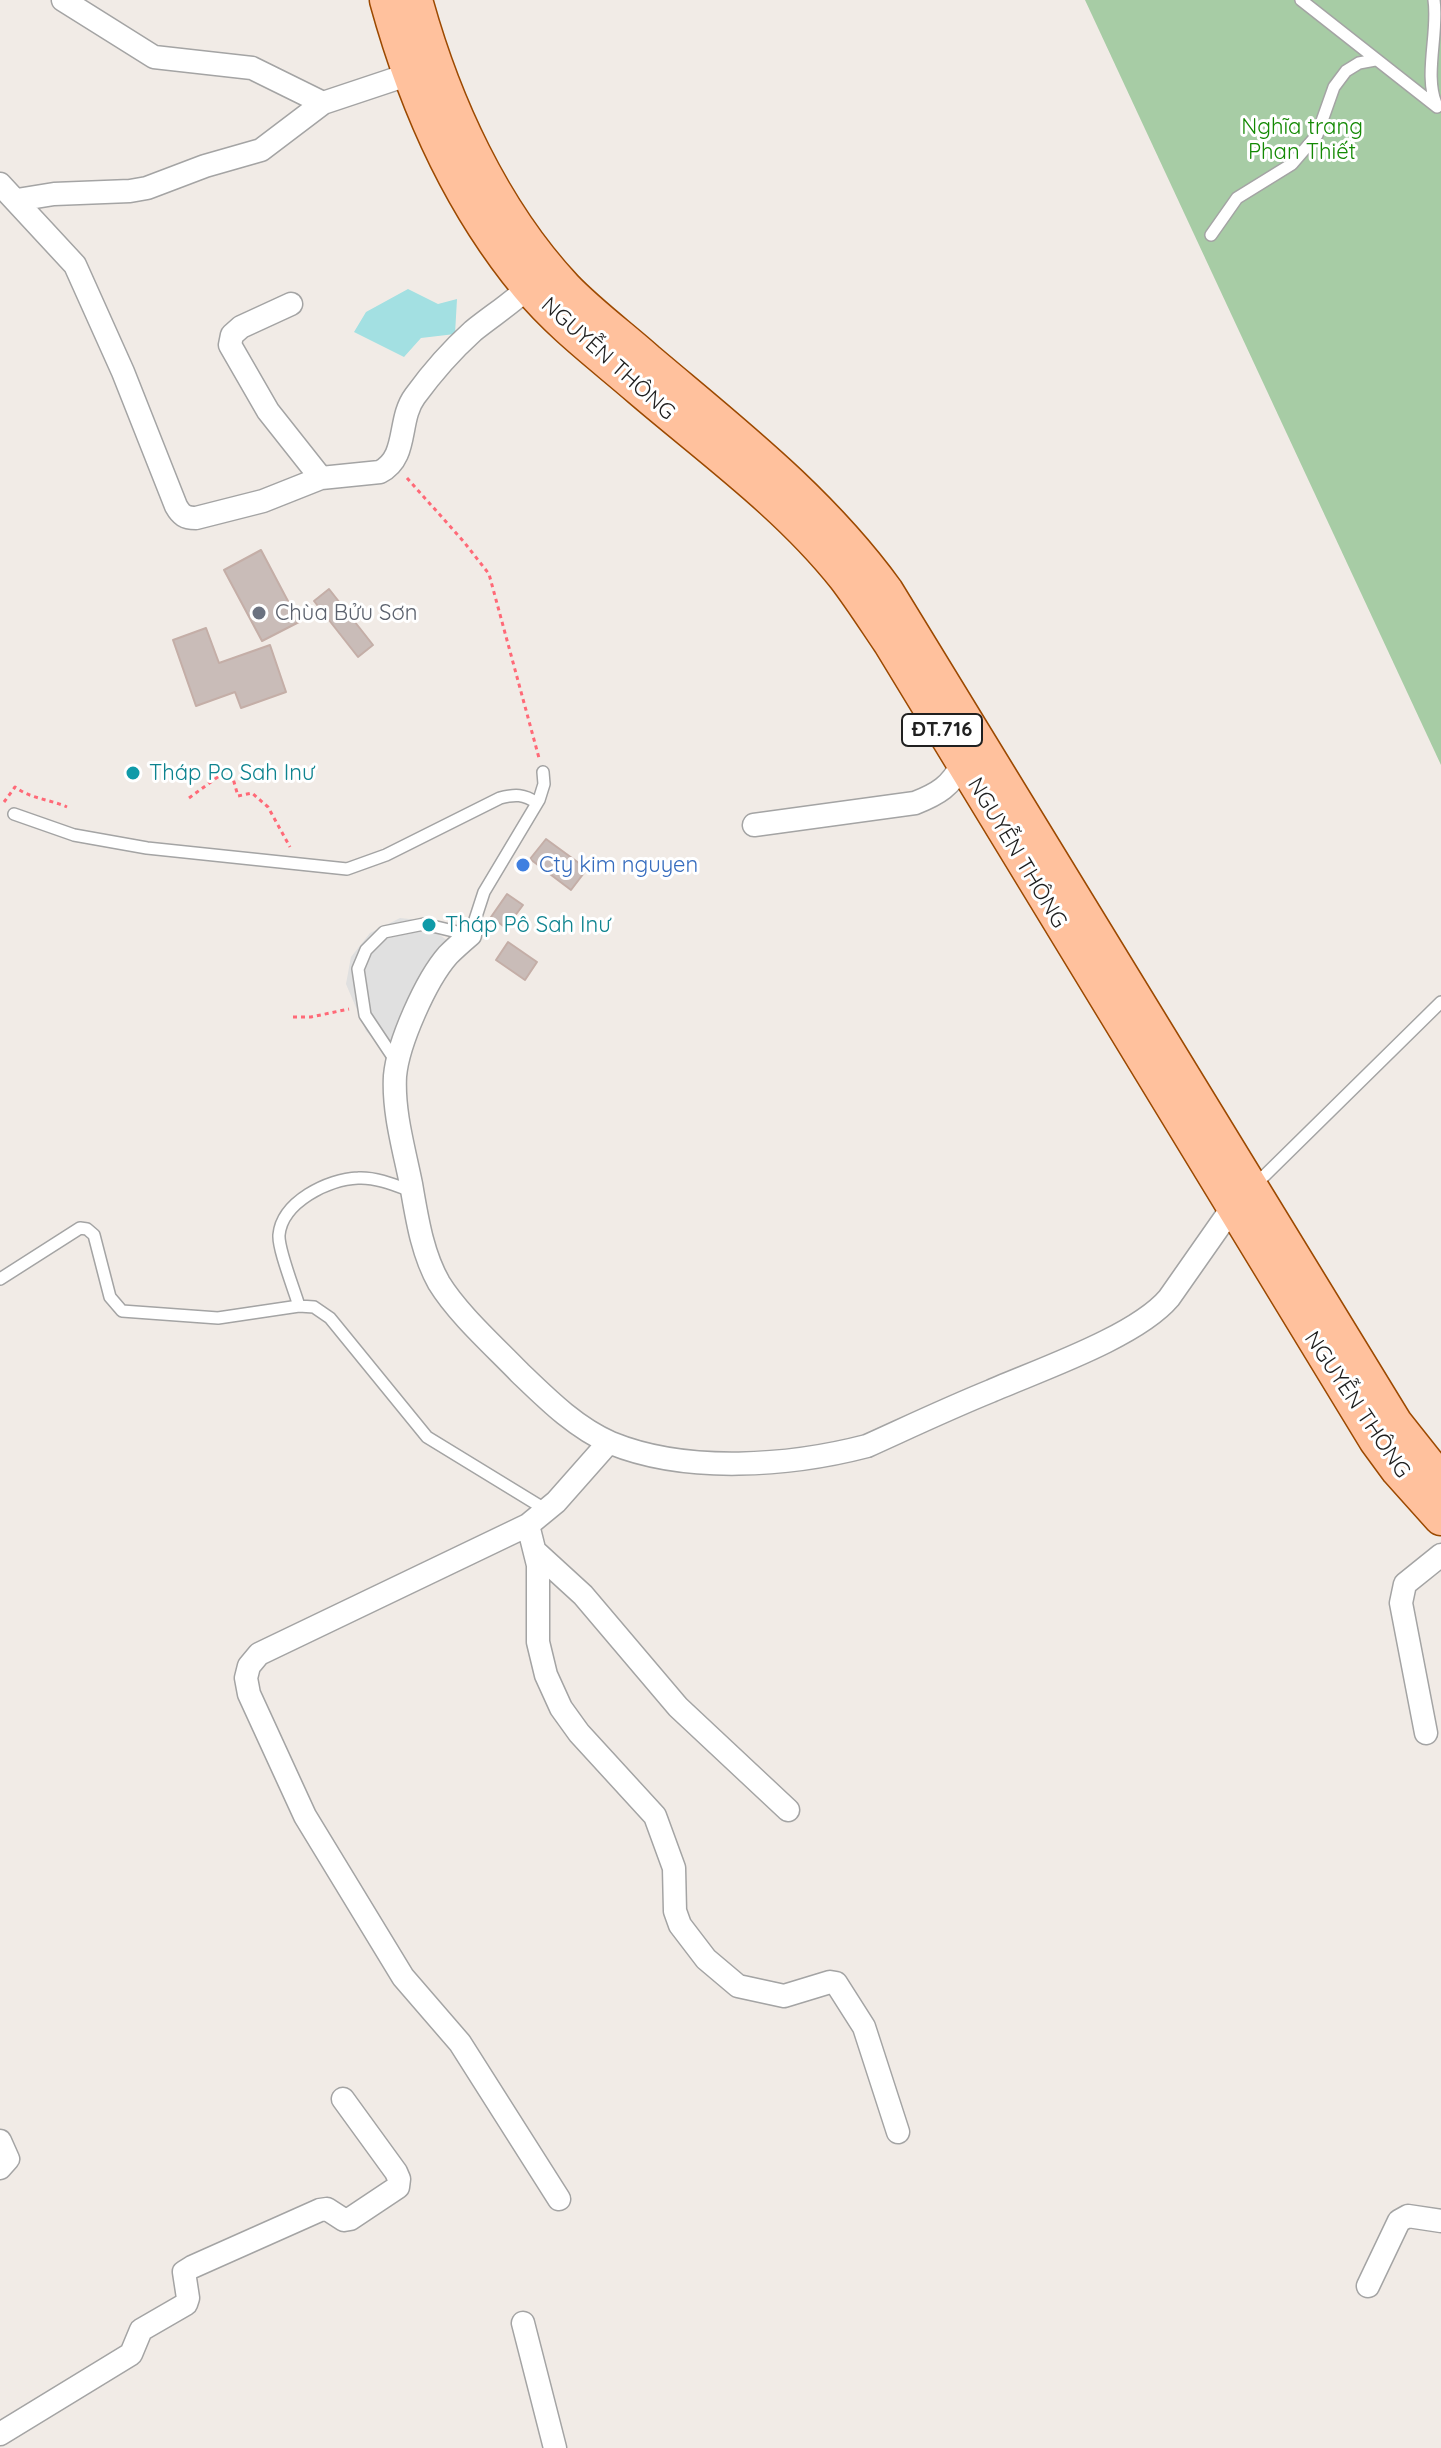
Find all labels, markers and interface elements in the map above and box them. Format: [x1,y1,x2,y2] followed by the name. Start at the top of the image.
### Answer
[1241,114,1363,166] park label: Nghĩa trang Phan Thiết
[536,292,680,426] street label: NGUYỄN THÔNG
[275,600,417,626] place label: Chùa Bửu Sơn
[250,604,268,622] marker: Chùa Bửu Sơn
[902,714,982,746] road number: ĐT.716
[149,760,315,786] place label: Tháp Po Sah Inư
[124,764,142,782] marker: Tháp Po Sah Inư
[962,773,1072,933] street label: NGUYỄN THÔNG
[539,852,698,878] place label: Cty kim nguyen
[514,856,532,874] marker: Cty kim nguyen
[445,912,611,938] place label: Tháp Pô Sah Inư
[420,916,438,934] marker: Tháp Pô Sah Inư
[1298,1327,1416,1483] street label: NGUYỄN THÔNG

